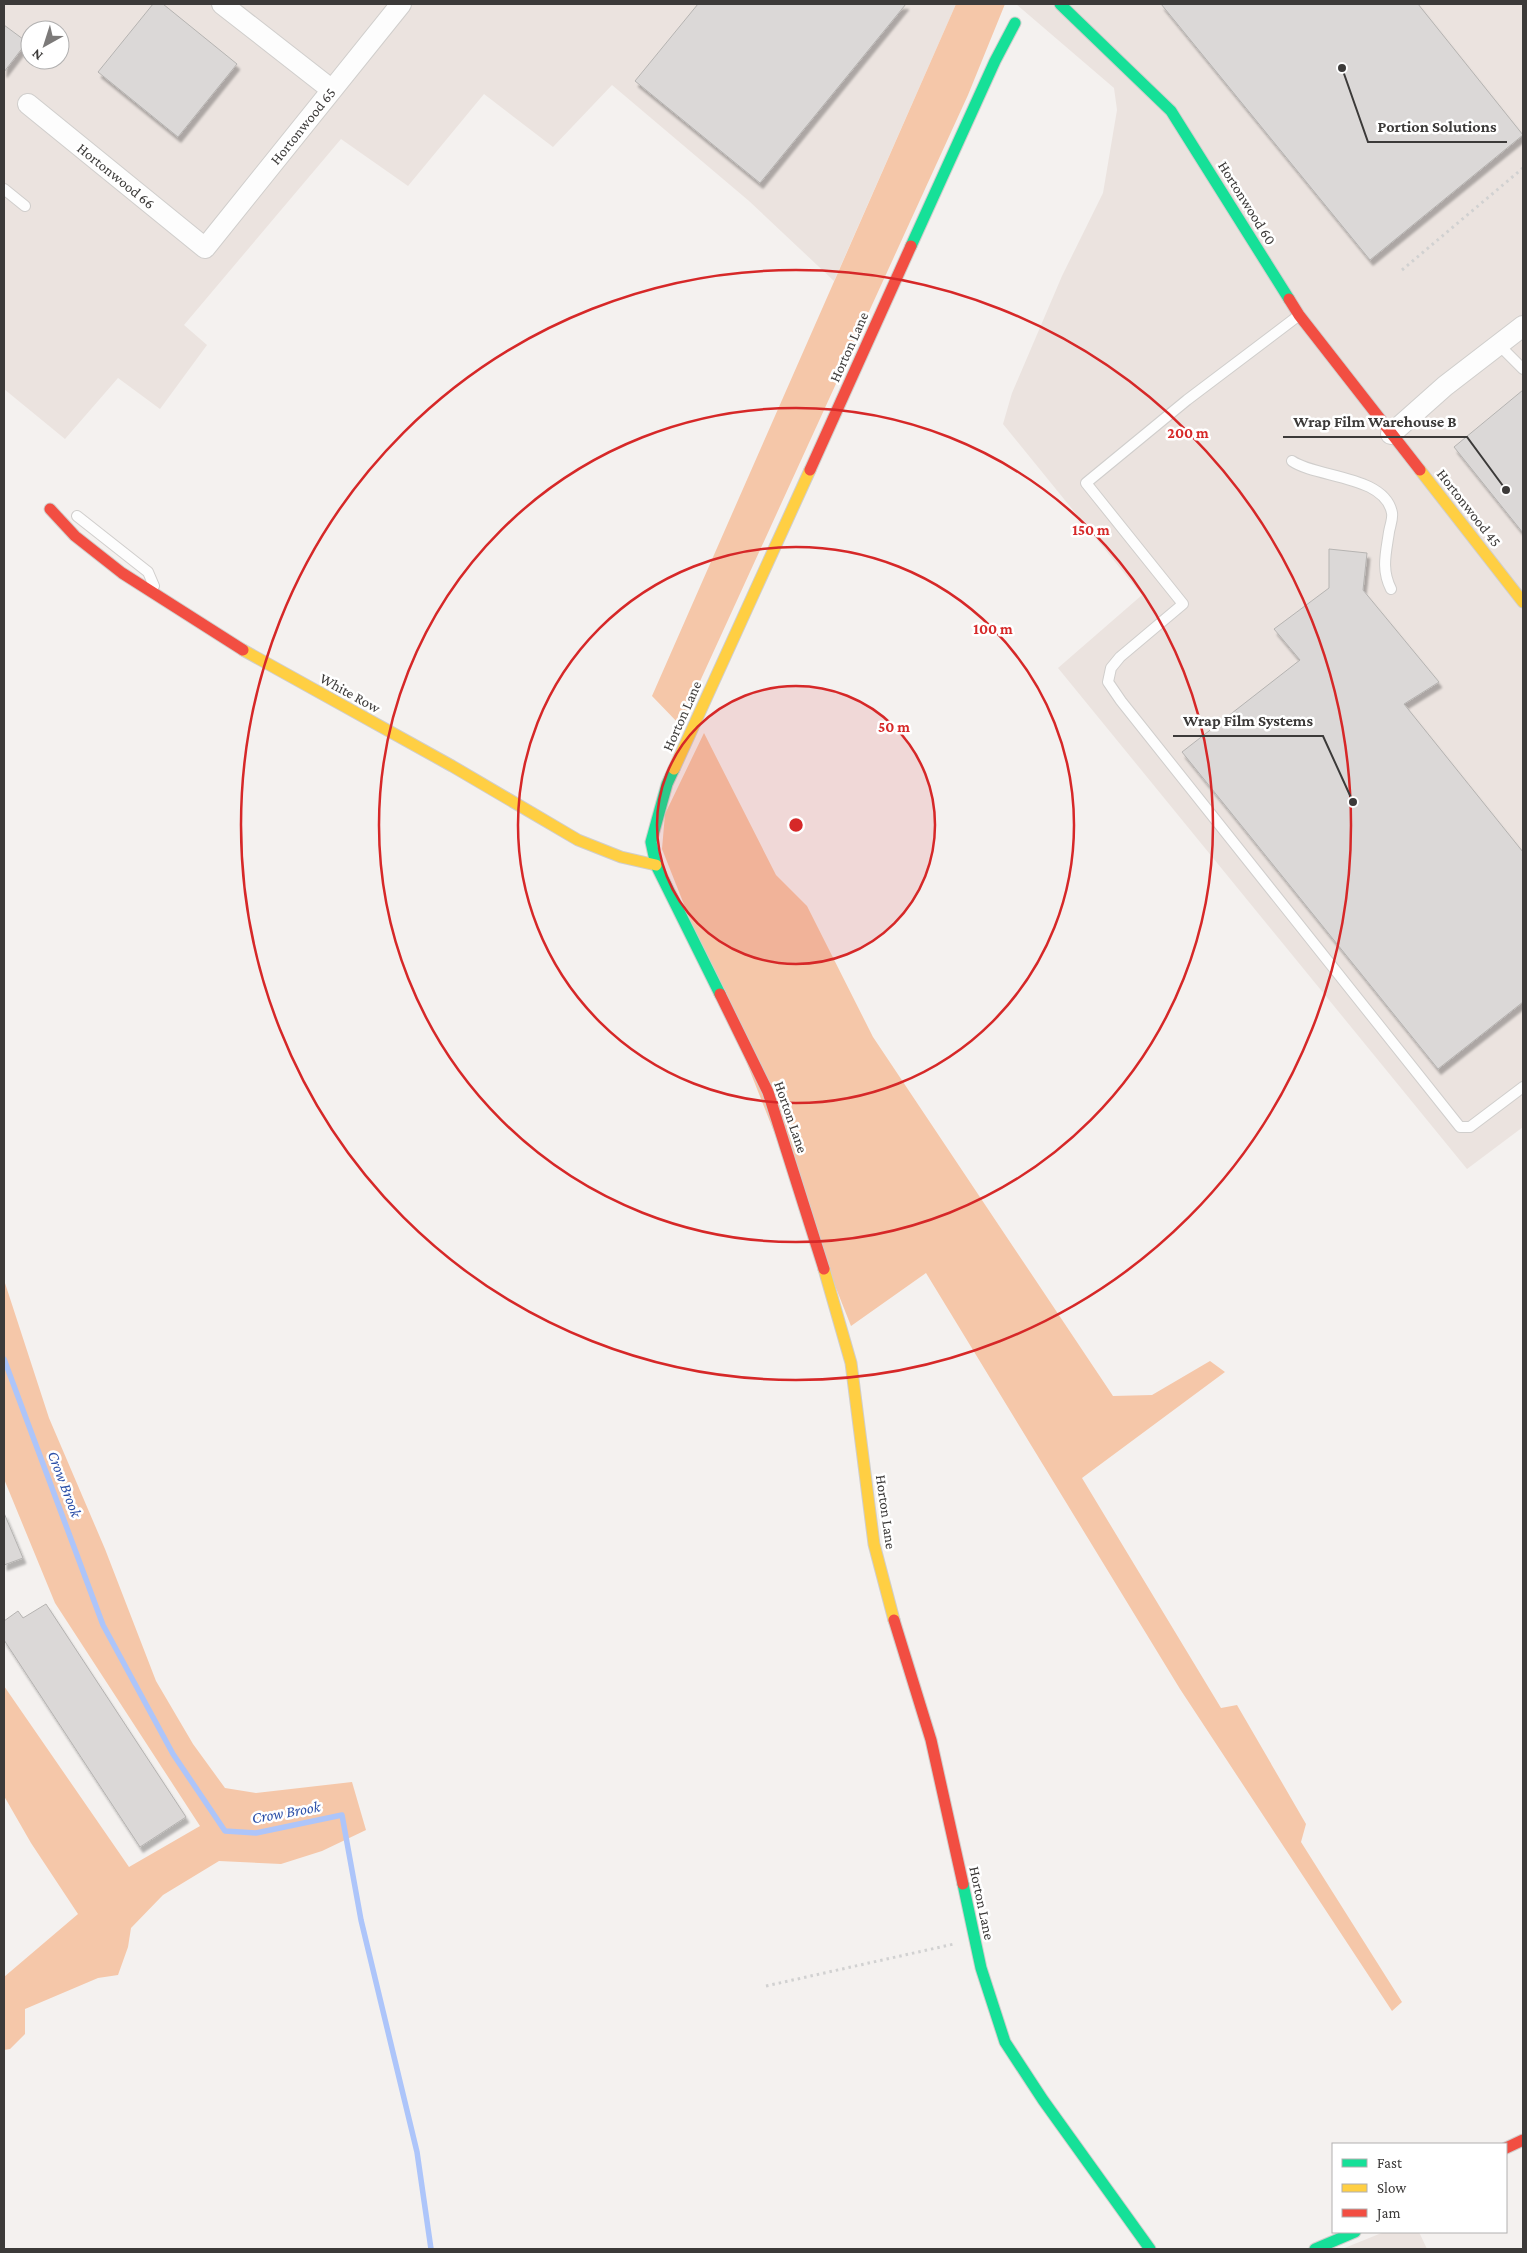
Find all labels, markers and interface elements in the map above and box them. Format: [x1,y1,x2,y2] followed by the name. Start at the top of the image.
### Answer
[20,20,70,70] north arrow
[28,46,46,64] text: N
[267,84,339,168] street label: Hortonwood 65
[1368,111,1507,142] callout: Portion Solutions
[1378,118,1497,135] text: Portion Solutions
[74,140,158,212] street label: Hortonwood 66
[1215,158,1279,248] street label: Hortonwood 60
[826,309,872,384] street label: Horton Lane
[1283,406,1467,437] callout: Wrap Film Warehouse B
[1292,413,1457,430] text: Wrap Film Warehouse B
[1167,425,1209,441] text: 200 m
[1434,466,1504,550] street label: Hortonwood 45
[1072,522,1110,538] text: 150 m
[973,621,1013,637] text: 100 m
[317,670,384,717] street label: White Row
[659,678,705,753] street label: Horton Lane
[1173,705,1323,736] callout: Wrap Film Systems
[1182,712,1313,729] text: Wrap Film Systems
[878,719,910,735] text: 50 m
[787,816,805,834] centre of rings
[771,1079,811,1155] street label: Horton Lane
[45,1449,86,1520] water label: Crow Brook
[873,1474,899,1551] street label: Horton Lane
[250,1797,323,1826] water label: Crow Brook
[966,1865,998,1942] street label: Horton Lane
[1332,2143,1507,2233] legend
[1377,2155,1403,2171] text: Fast
[1377,2180,1407,2196] text: Slow
[1375,2205,1400,2222] text: Jam

